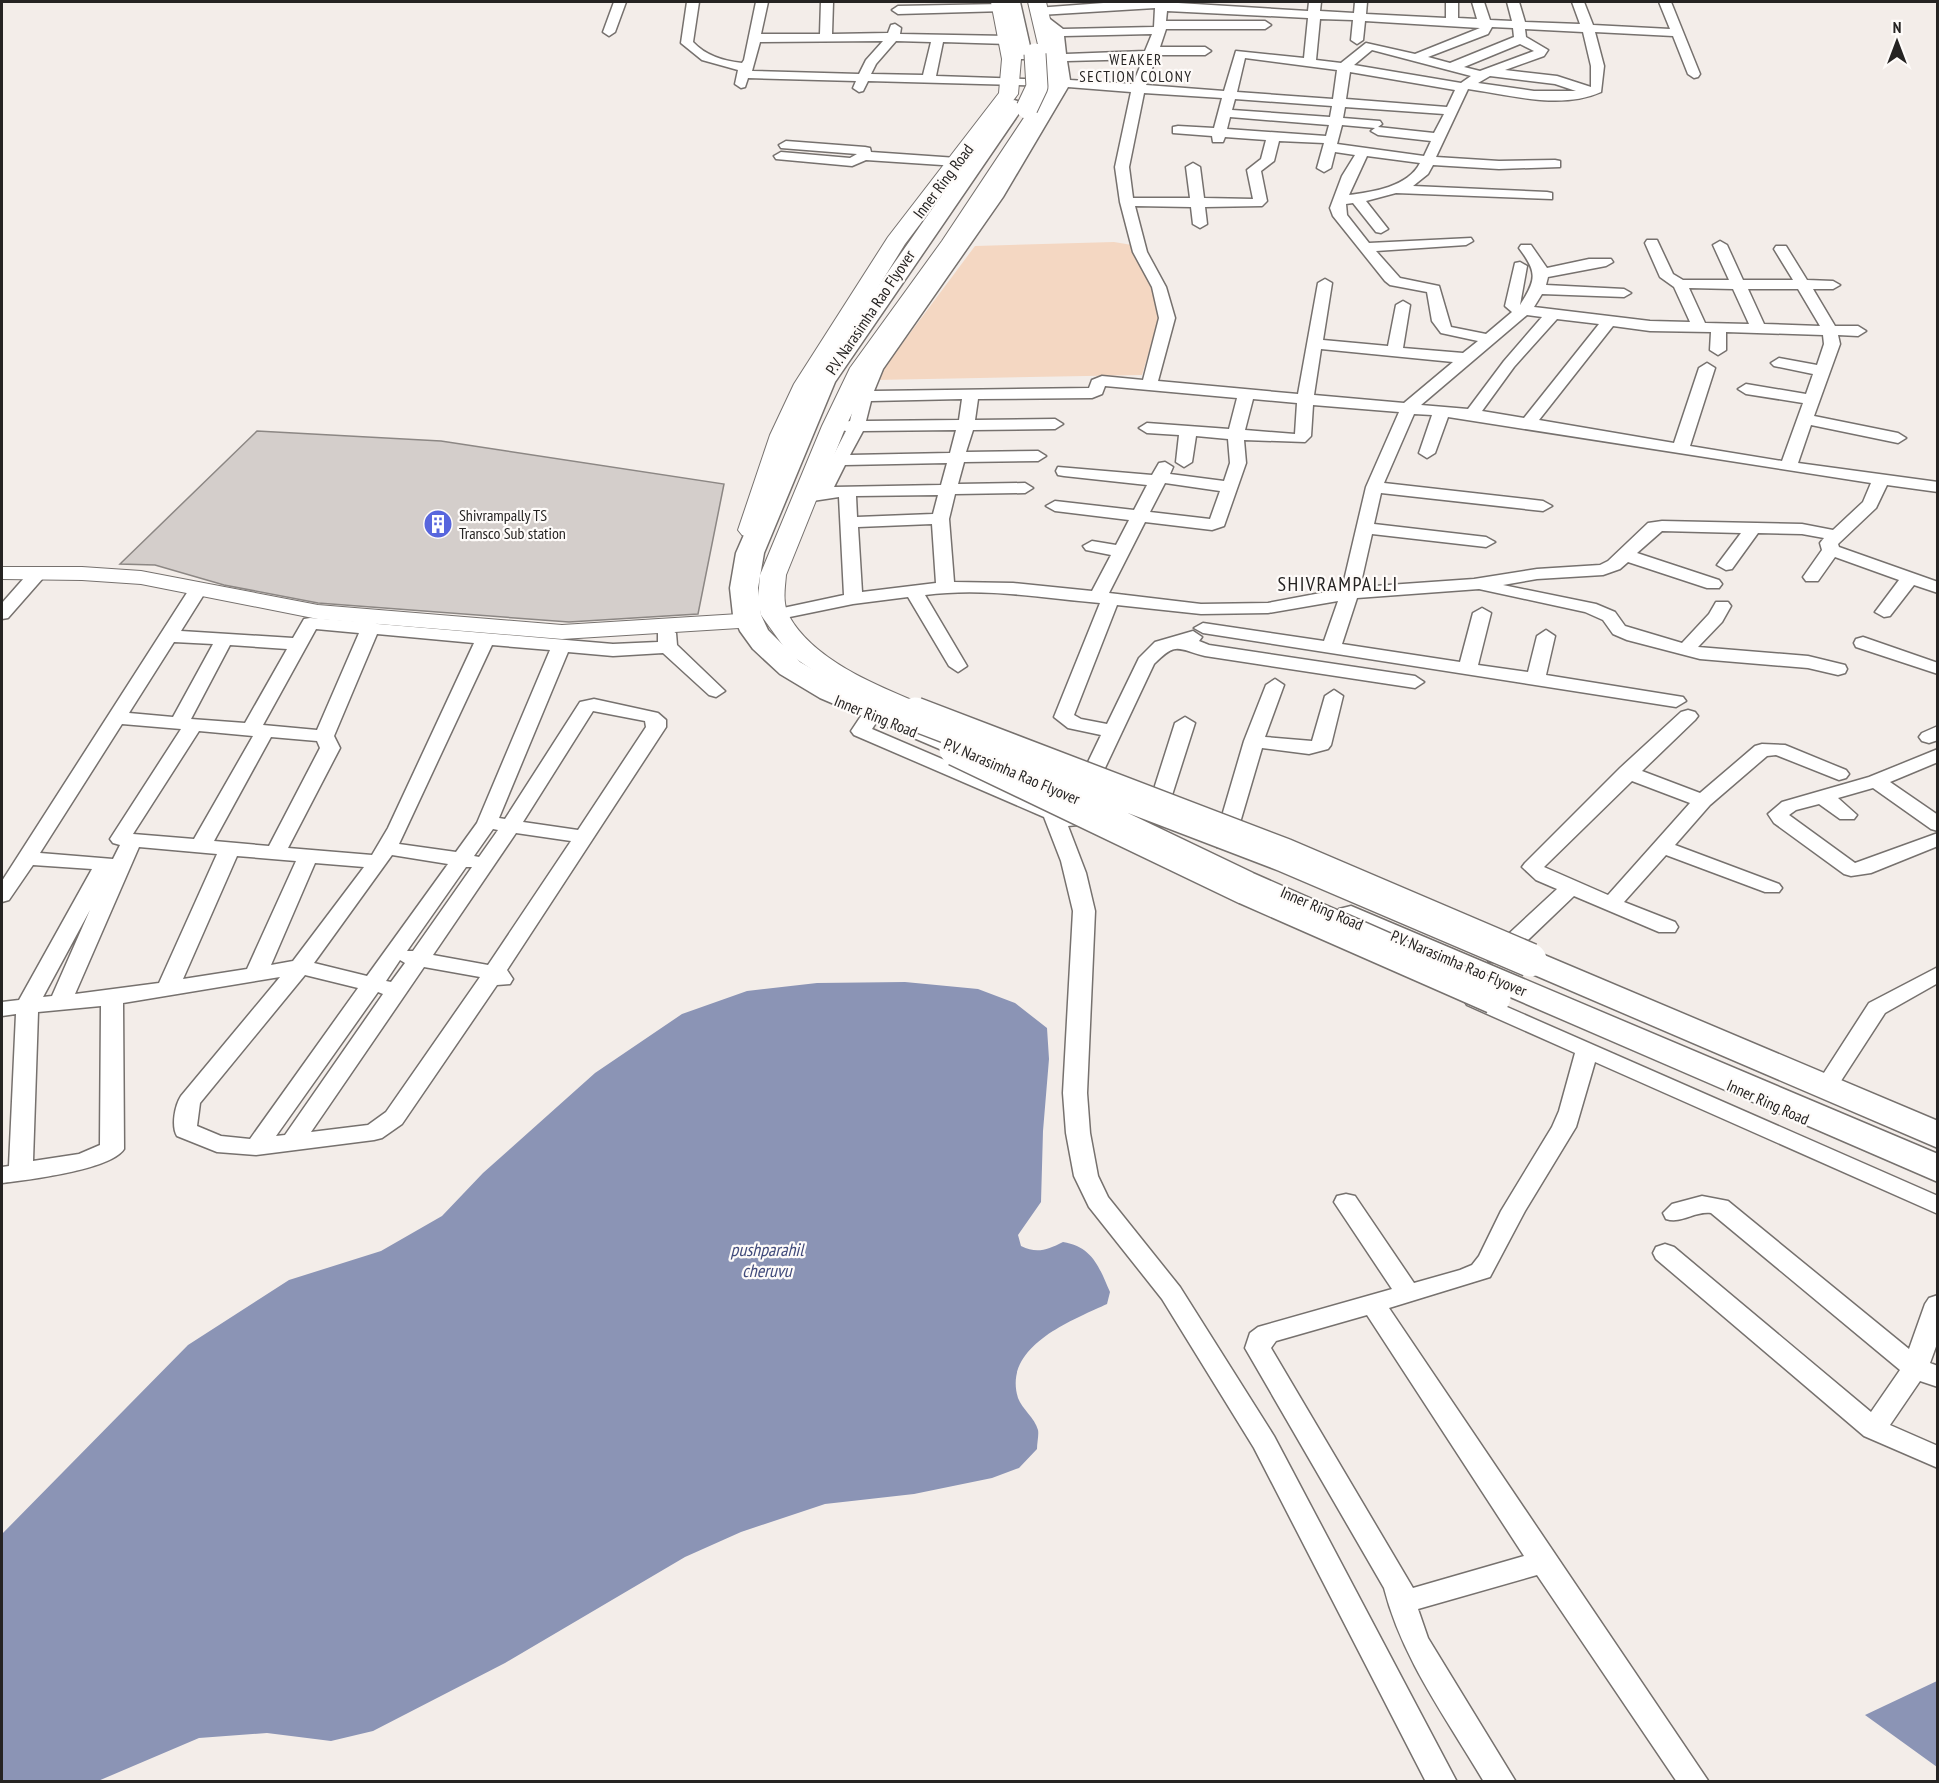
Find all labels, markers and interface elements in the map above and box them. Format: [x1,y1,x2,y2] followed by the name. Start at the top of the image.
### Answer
[1867,12,1927,72] north arrow
[1893,17,1901,37] text: N
[1079,50,1193,86] district label: WEAKER SECTION COLONY
[909,140,977,222] street label: Inner Ring Road
[821,245,919,378] street label: P.V. Narasimha Rao Flyover
[459,505,566,543] place label: Shivrampally TS Transco Sub station
[422,508,454,540] building icon: Shivrampally TS Transco Sub station
[1277,571,1399,597] district label: SHIVRAMPALLI
[831,690,921,742] street label: Inner Ring Road
[941,733,1084,809] street label: P.V. Narasimha Rao Flyover
[1278,882,1366,934] street label: Inner Ring Road
[1388,925,1531,1001] street label: P.V. Narasimha Rao Flyover
[1724,1075,1812,1129] street label: Inner Ring Road
[731,1238,805,1282] water label: pushparahil cheruvu

